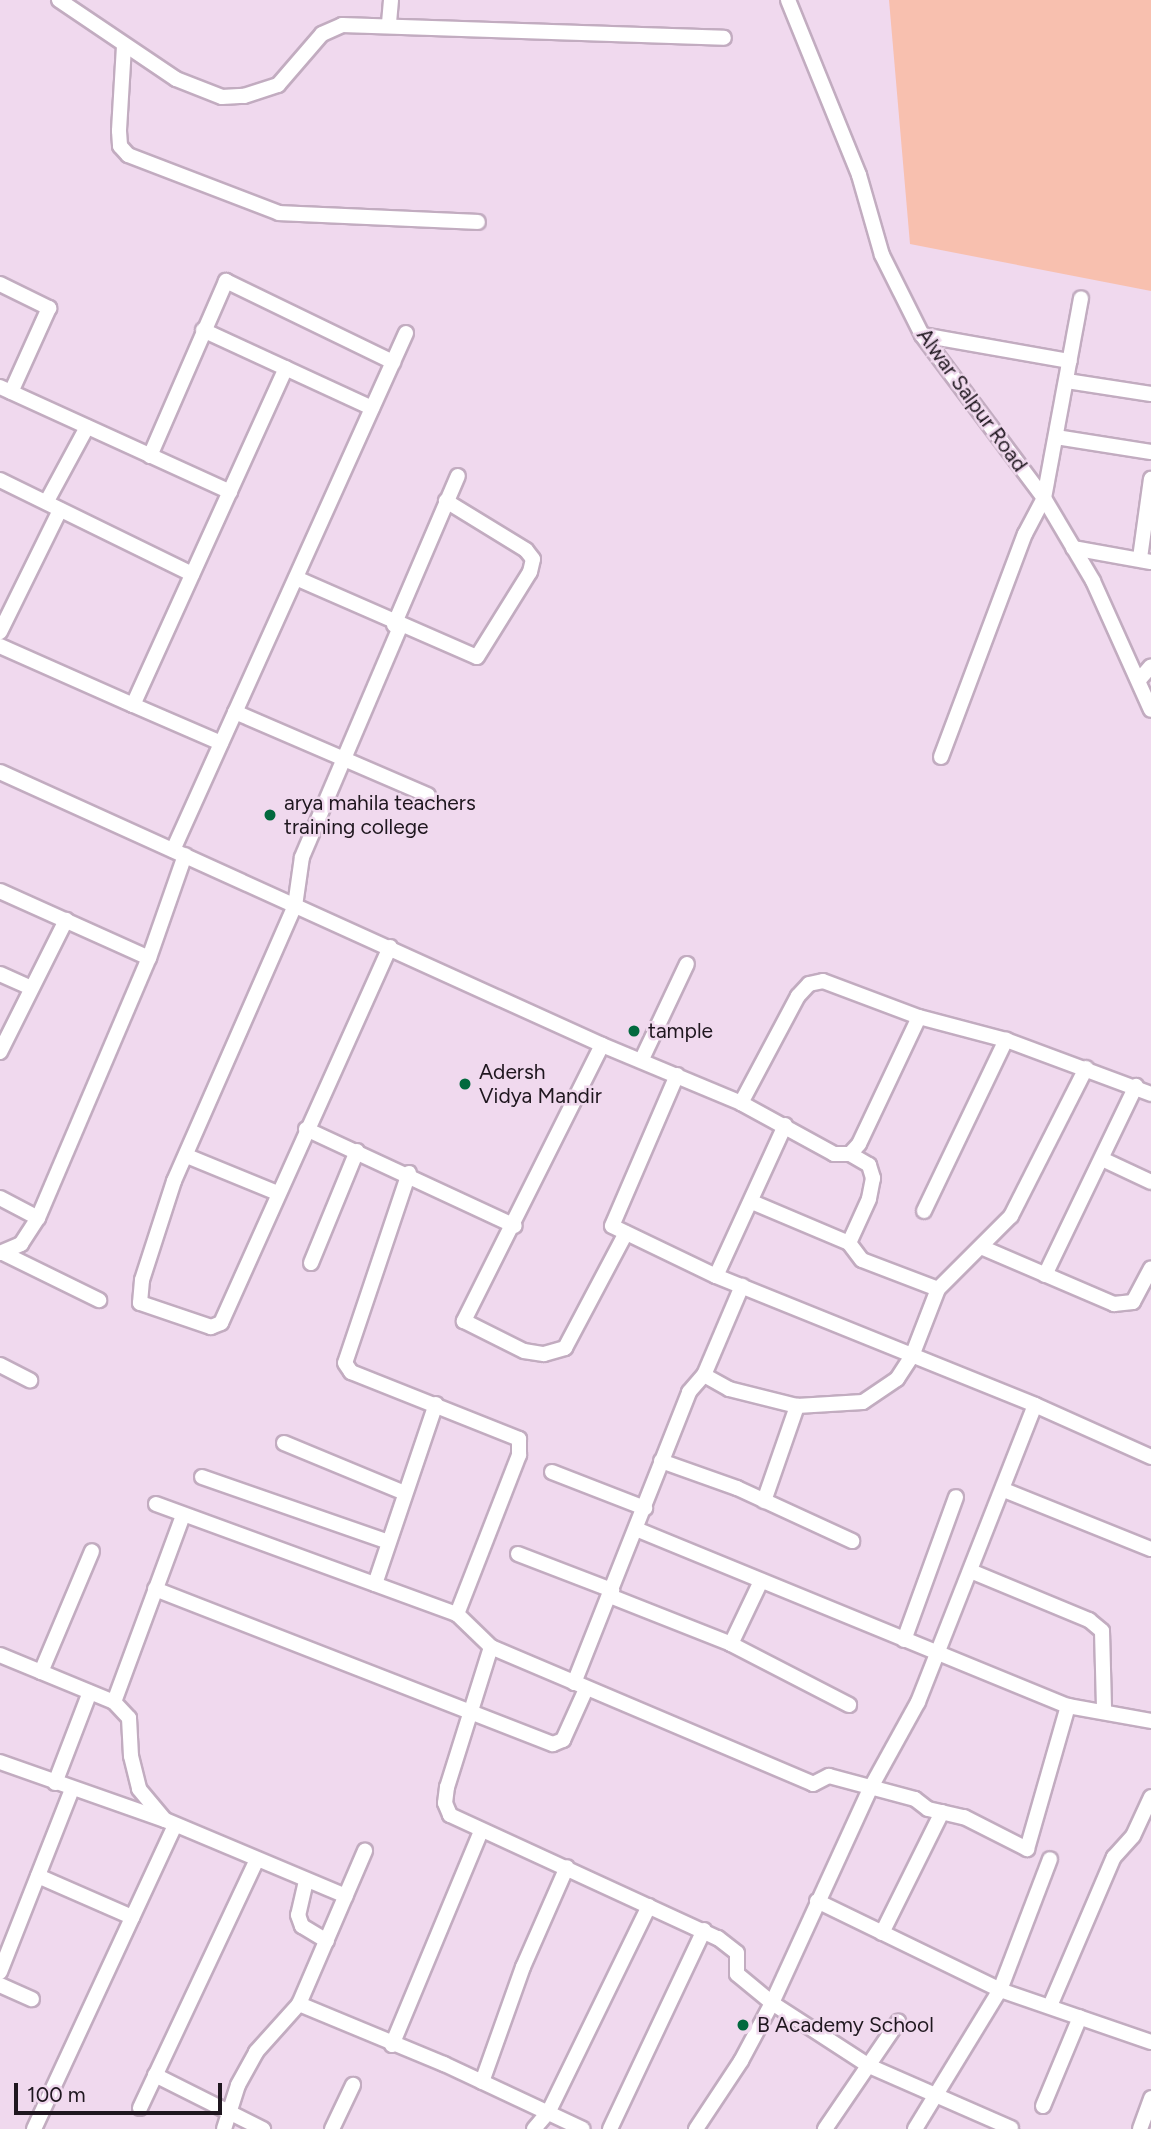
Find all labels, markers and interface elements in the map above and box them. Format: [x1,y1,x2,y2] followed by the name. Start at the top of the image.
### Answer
[912,323,1032,477] street label: Alwar Salpur Road
[284,790,476,840] place label: arya mahila teachers training college
[262,807,278,823] marker: arya mahila teachers training college
[648,1018,713,1044] place label: tample
[626,1023,642,1039] marker: tample
[479,1059,602,1109] place label: Adersh Vidya Mandir
[457,1076,473,1092] marker: Adersh Vidya Mandir
[757,2012,934,2038] place label: B Academy School
[735,2017,751,2033] marker: B Academy School
[18,2070,226,2114] scale bar
[27,2082,86,2107] text: 100 m

